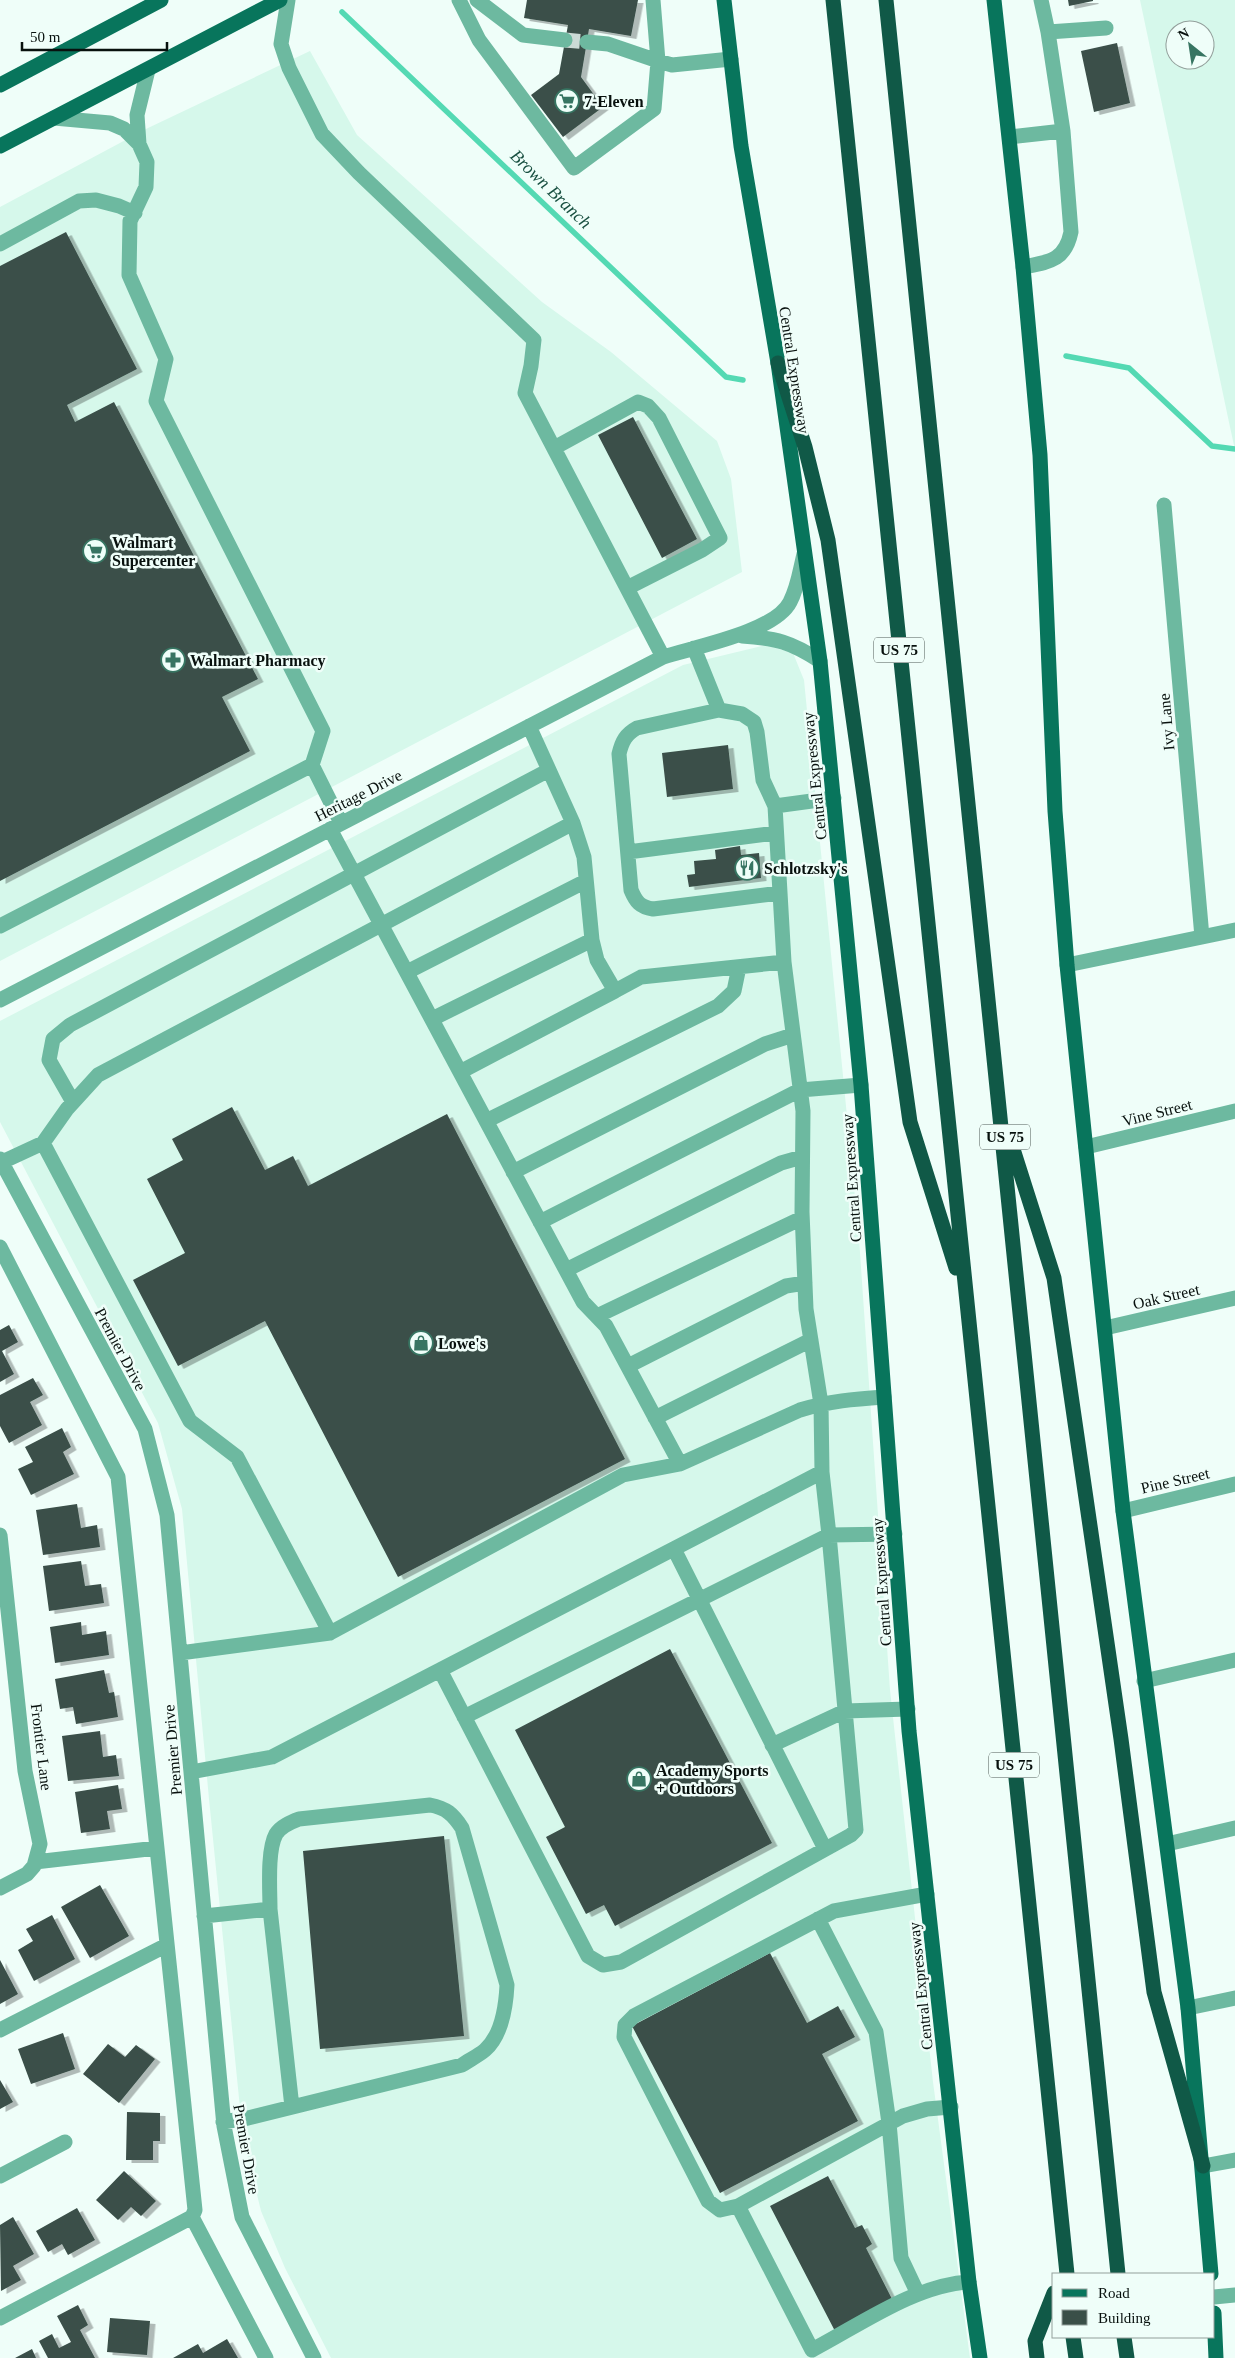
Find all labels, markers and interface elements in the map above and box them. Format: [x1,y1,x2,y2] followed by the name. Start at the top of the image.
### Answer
[22,20,168,52] scale bar
[1165,20,1215,70] north arrow
[1176,25,1192,43] text: N
[30,29,61,45] text: 50 m
[554,88,580,114] supermarket icon: 7-Eleven
[584,93,644,110] place label: 7-Eleven
[506,145,596,233] water label: Brown Branch
[775,305,813,435] street label: Central Expressway
[112,534,195,570] place label: Walmart Supercenter
[82,538,108,564] supermarket icon: Walmart Supercenter
[874,638,924,662] road number: US 75
[160,647,186,673] pharmacy icon: Walmart Pharmacy
[190,652,326,670] place label: Walmart Pharmacy
[1156,693,1178,751] street label: Ivy Lane
[799,711,831,841] street label: Central Expressway
[312,766,405,826] street label: Heritage Drive
[734,855,760,881] restaurant icon: Schlotzsky's
[764,860,848,878] place label: Schlotzsky's
[1120,1095,1194,1129] street label: Vine Street
[839,1113,865,1243] street label: Central Expressway
[980,1124,1030,1150] road number: US 75
[1131,1280,1202,1312] street label: Oak Street
[92,1305,149,1393] street label: Premier Drive
[408,1330,434,1356] shop icon: Lowe's
[438,1335,486,1352] place label: Lowe's
[1139,1464,1212,1497] street label: Pine Street
[869,1517,895,1647] street label: Central Expressway
[28,1703,55,1792] street label: Frontier Lane
[160,1704,185,1796] street label: Premier Drive
[989,1752,1039,1778] road number: US 75
[656,1762,768,1797] place label: Academy Sports + Outdoors
[626,1766,652,1792] shop icon: Academy Sports + Outdoors
[905,1921,937,2051] street label: Central Expressway
[230,2103,263,2195] street label: Premier Drive
[1052,2273,1215,2338] legend
[1098,2285,1130,2301] text: Road
[1098,2310,1151,2326] text: Building

